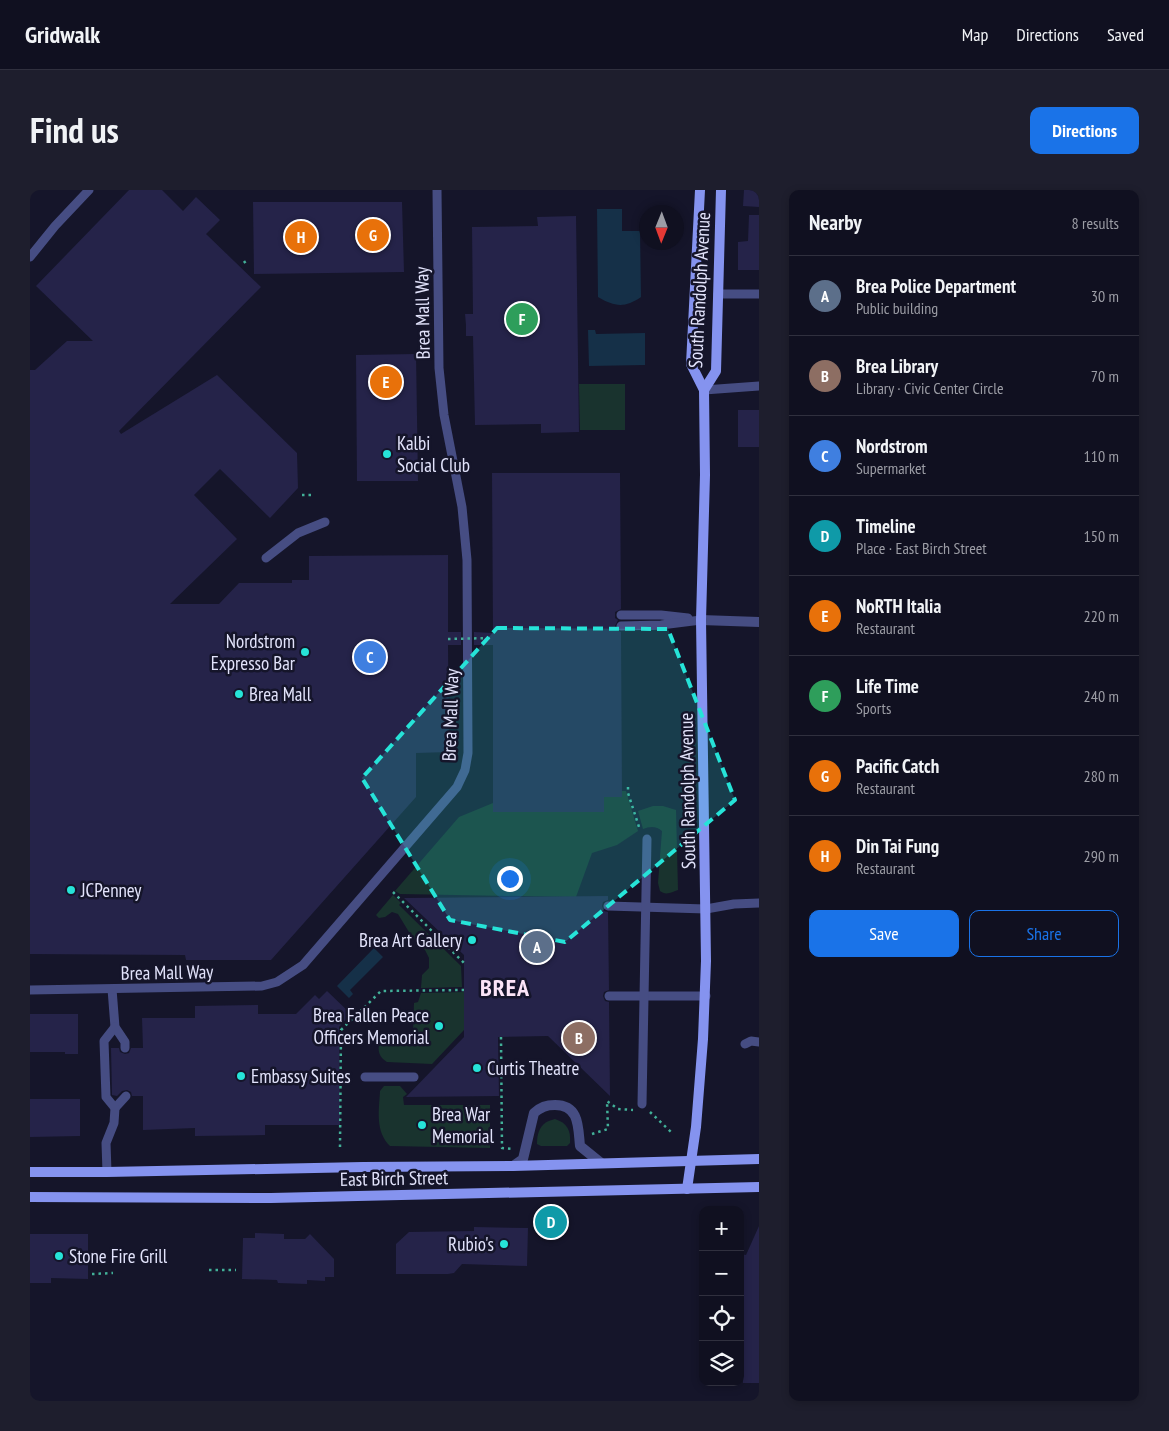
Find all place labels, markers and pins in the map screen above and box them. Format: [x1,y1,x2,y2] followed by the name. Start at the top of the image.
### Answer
[357,216,389,254] pin: G
[285,218,317,256] pin: H
[506,300,538,338] pin: F
[370,363,402,401] pin: E
[397,431,470,477] place label: Kalbi Social Club
[381,448,393,460] marker: Kalbi Social Club
[211,629,296,675] place label: Nordstrom Expresso Bar
[354,638,386,676] pin: C
[299,646,311,658] marker: Nordstrom Expresso Bar
[249,682,312,706] place label: Brea Mall
[233,688,245,700] marker: Brea Mall
[80,878,142,902] place label: JCPenney
[65,884,77,896] marker: JCPenney
[359,928,463,952] place label: Brea Art Gallery
[521,928,553,966] pin: A
[466,934,478,946] marker: Brea Art Gallery
[313,1003,430,1049] place label: Brea Fallen Peace Officers Memorial
[563,1019,595,1057] pin: B
[433,1020,445,1032] marker: Brea Fallen Peace Officers Memorial
[487,1056,579,1080] place label: Curtis Theatre
[471,1062,483,1074] marker: Curtis Theatre
[251,1064,351,1088] place label: Embassy Suites
[235,1070,247,1082] marker: Embassy Suites
[432,1102,494,1148] place label: Brea War Memorial
[416,1119,428,1131] marker: Brea War Memorial
[535,1203,567,1241] pin: D
[448,1232,494,1256] place label: Rubio's
[498,1238,510,1250] marker: Rubio's
[69,1244,168,1268] place label: Stone Fire Grill
[53,1250,65,1262] marker: Stone Fire Grill

